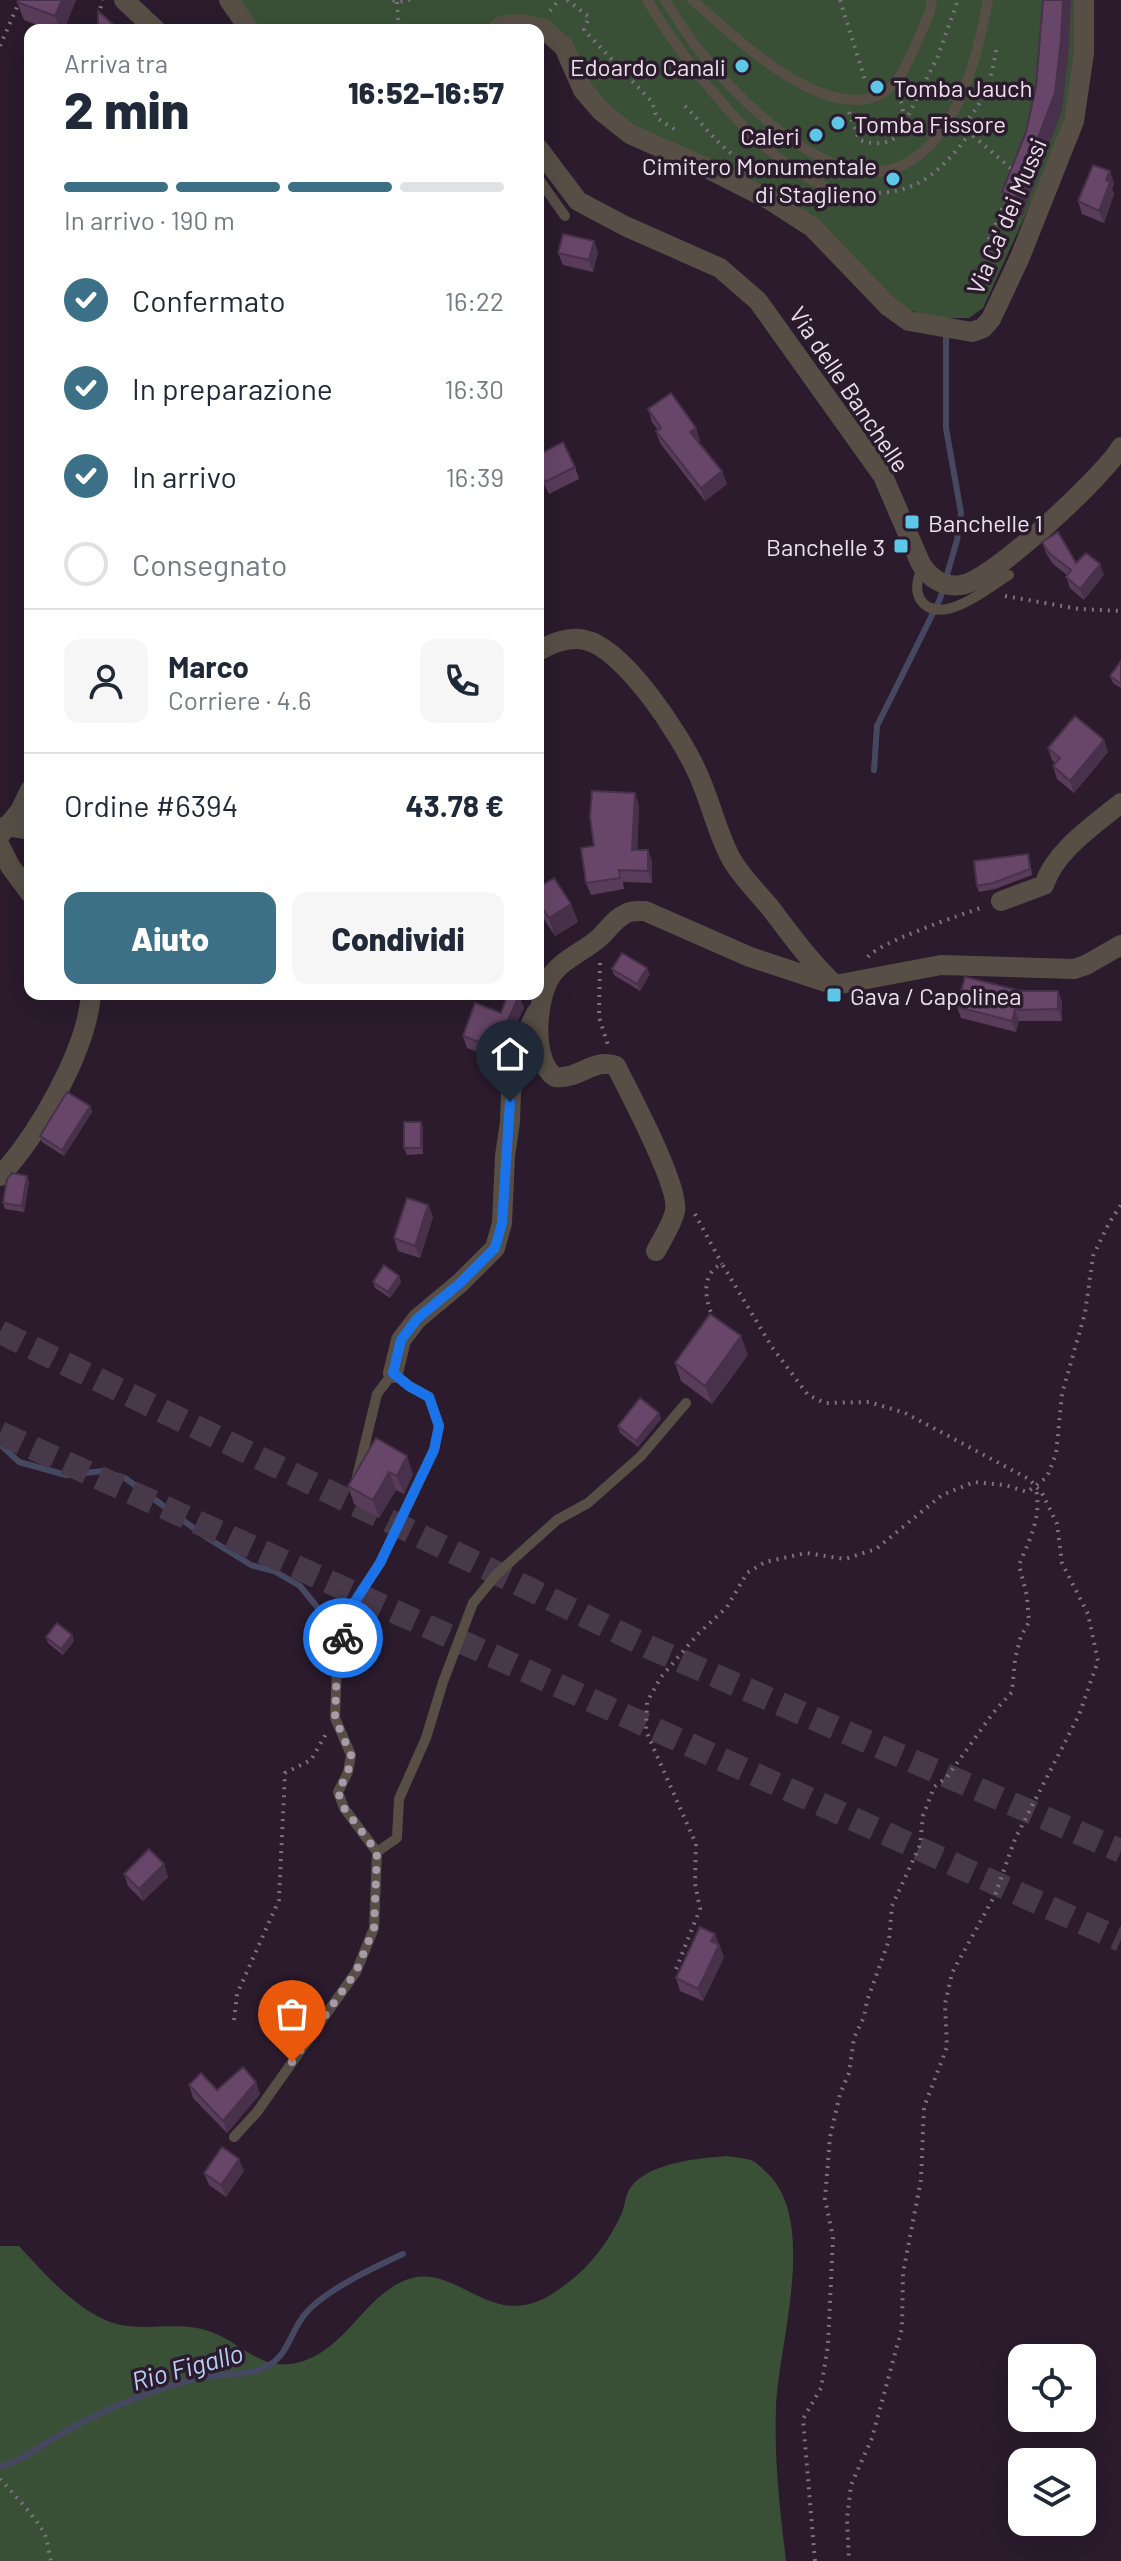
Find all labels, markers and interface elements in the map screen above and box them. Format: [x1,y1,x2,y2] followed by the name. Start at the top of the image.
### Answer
[64,47,168,78] text: Arriva tra
[570,52,726,81] place label: Edoardo Canali
[733,57,751,75] marker: Edoardo Canali
[893,73,1032,102] place label: Tomba Jauch
[348,74,504,110] text: 16:52–16:57
[64,77,189,139] text: 2 min
[868,78,886,96] marker: Tomba Jauch
[854,109,1006,138] place label: Tomba Fissore
[829,114,847,132] marker: Tomba Fissore
[740,121,800,150] place label: Caleri
[807,126,825,144] marker: Caleri
[960,133,1052,299] street label: Via Ca' dei Mussi
[642,151,877,208] place label: Cimitero Monumentale di Staglieno
[884,170,902,188] marker: Cimitero Monumentale di Staglieno
[64,204,235,235] text: In arrivo · 190 m
[64,278,108,322] icon: check
[132,282,286,318] text: Confermato
[445,285,504,316] text: 16:22
[784,301,916,477] street label: Via delle Banchelle
[64,366,108,410] icon: check
[132,370,333,406] text: In preparazione
[445,373,504,404] text: 16:30
[64,454,108,498] icon: check
[132,458,237,494] text: In arrivo
[446,461,504,492] text: 16:39
[928,508,1043,537] place label: Banchelle 1
[903,513,921,531] marker: Banchelle 1
[766,532,885,561] place label: Banchelle 3
[892,537,910,555] marker: Banchelle 3
[132,546,287,582] text: Consegnato
[64,639,148,723] button: person
[420,639,504,723] button: phone
[168,648,249,684] text: Marco
[168,684,311,715] text: Corriere · 4.6
[64,787,238,823] text: Ordine #6394
[405,787,504,823] text: 43.78 €
[64,892,276,984] button: Aiuto
[292,892,504,984] button: Condividi
[850,981,1021,1010] place label: Gava / Capolinea
[825,986,843,1004] marker: Gava / Capolinea
[476,1020,544,1102] pin
[488,1032,532,1076] icon: home
[303,1598,383,1678] courier
[321,1616,365,1660] icon: bike
[258,1980,326,2062] pin
[270,1992,314,2036] icon: bag
[128,2336,246,2396] water label: Rio Figallo
[1008,2344,1096,2536] map controls
[1008,2344,1096,2432] button: locate
[1008,2448,1096,2536] button: layers

